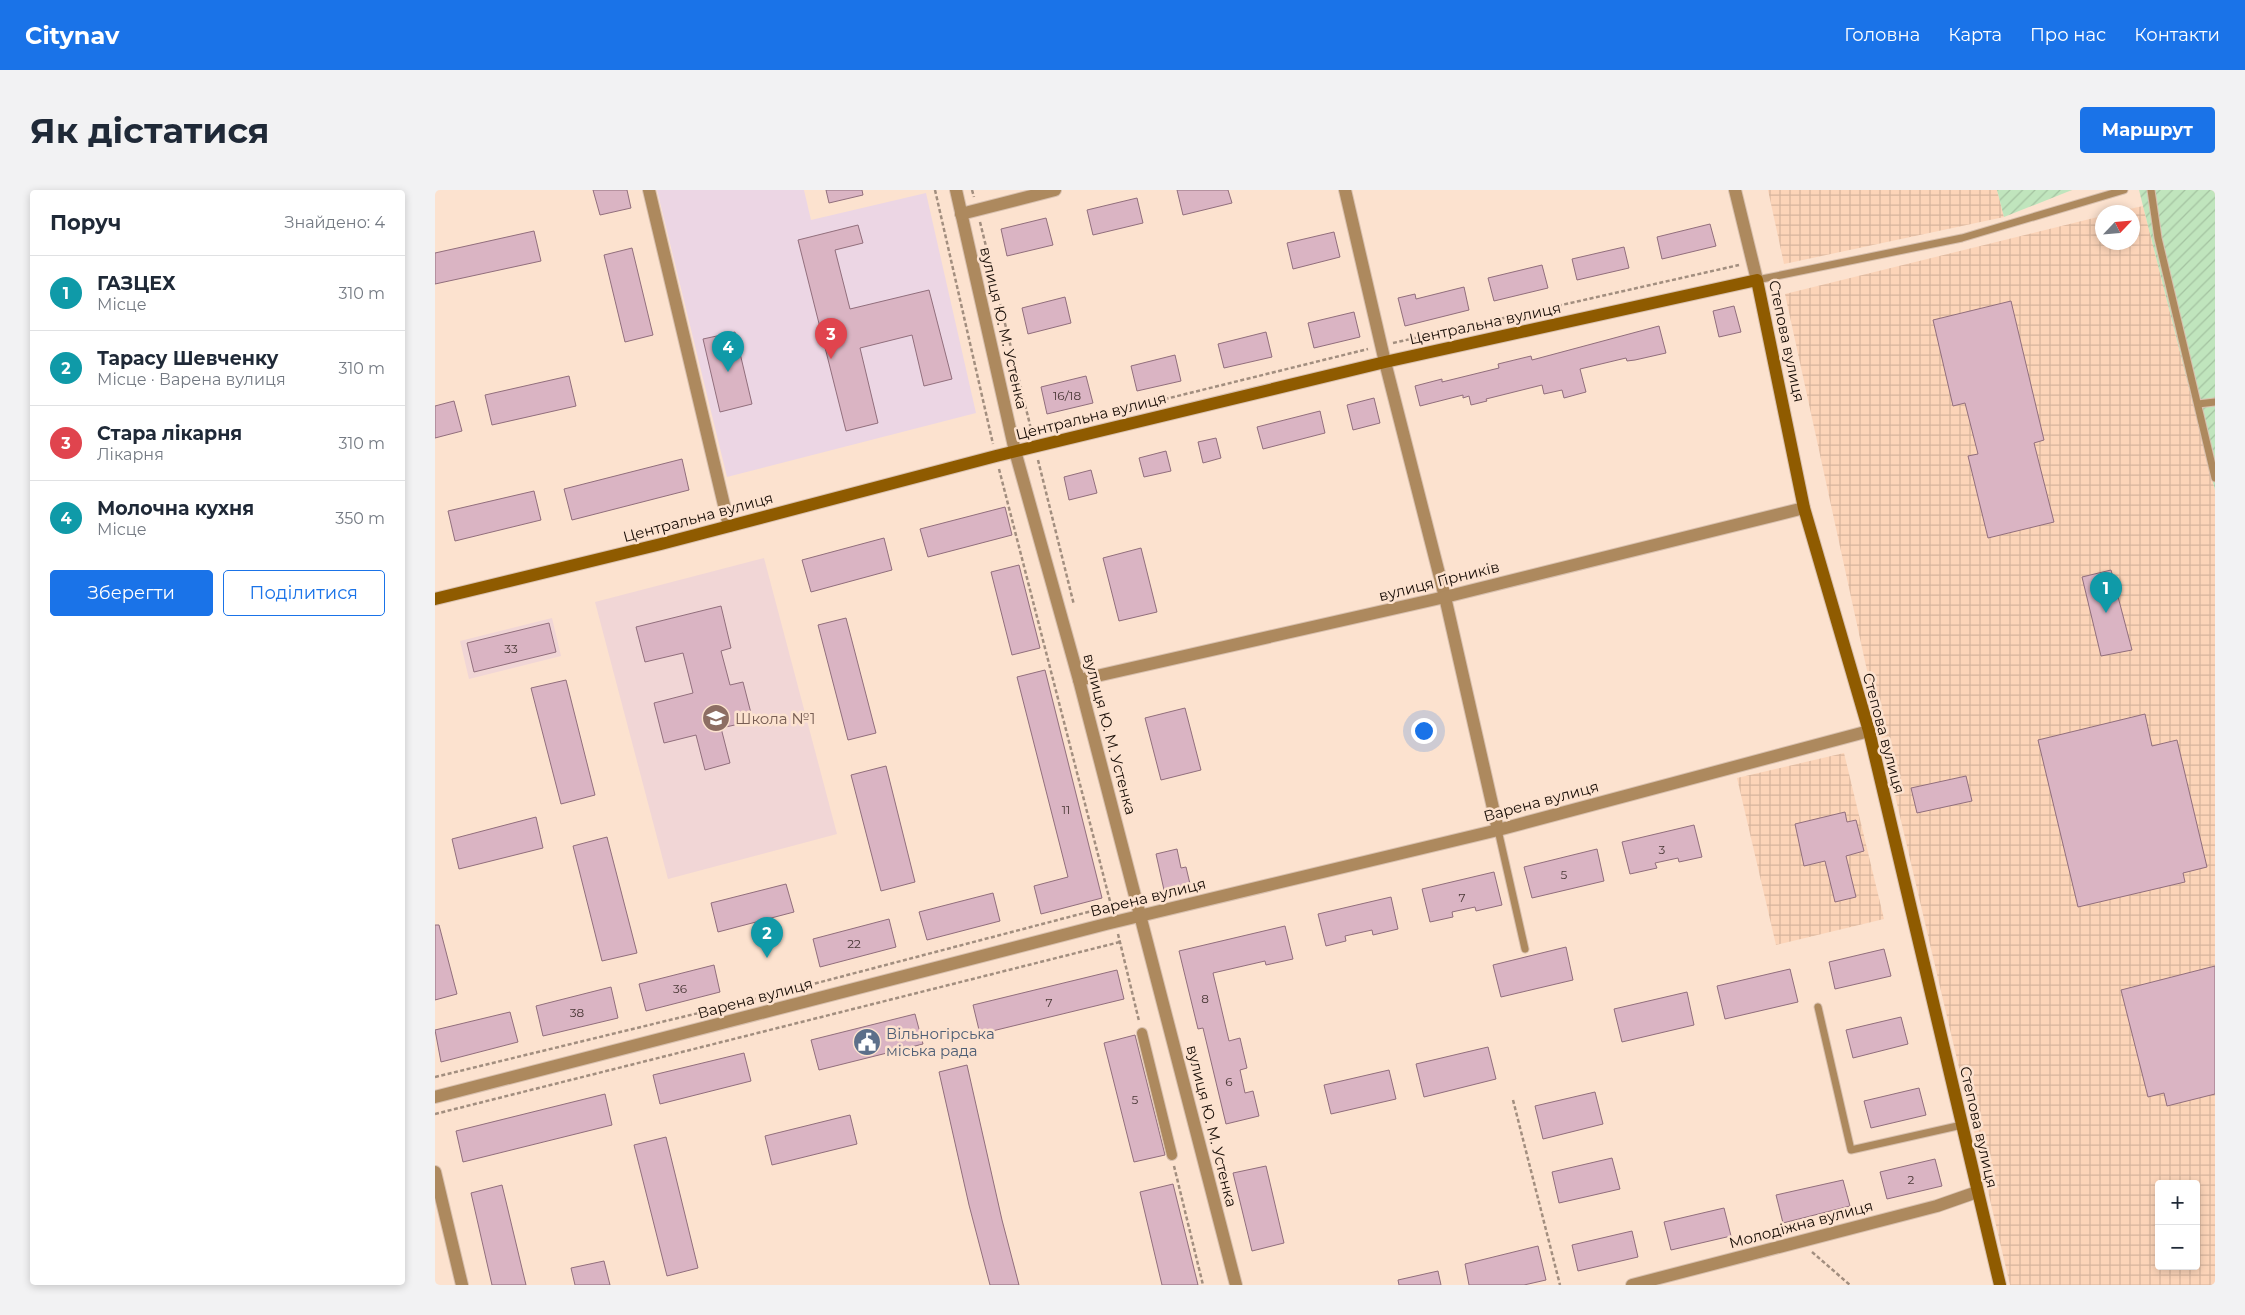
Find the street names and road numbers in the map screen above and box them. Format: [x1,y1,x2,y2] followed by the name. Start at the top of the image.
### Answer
[976,245,1032,411] street label: вулиця Ю. М. Устенка
[1765,278,1809,404] street label: Степова вулиця
[1407,298,1563,348] street label: Центральна вулиця
[1014,388,1168,444] street label: Центральна вулиця
[621,488,775,546] street label: Центральна вулиця
[1377,557,1501,605] street label: вулиця Гірників
[1079,651,1141,817] street label: вулиця Ю. М. Устенка
[1859,671,1909,795] street label: Степова вулиця
[1481,776,1601,826] street label: Варена вулиця
[1088,873,1208,921] street label: Варена вулиця
[695,973,815,1023] street label: Варена вулиця
[1183,1043,1241,1209] street label: вулиця Ю. М. Устенка
[1956,1064,2002,1190] street label: Степова вулиця
[1727,1196,1875,1252] street label: Молодіжна вулиця

